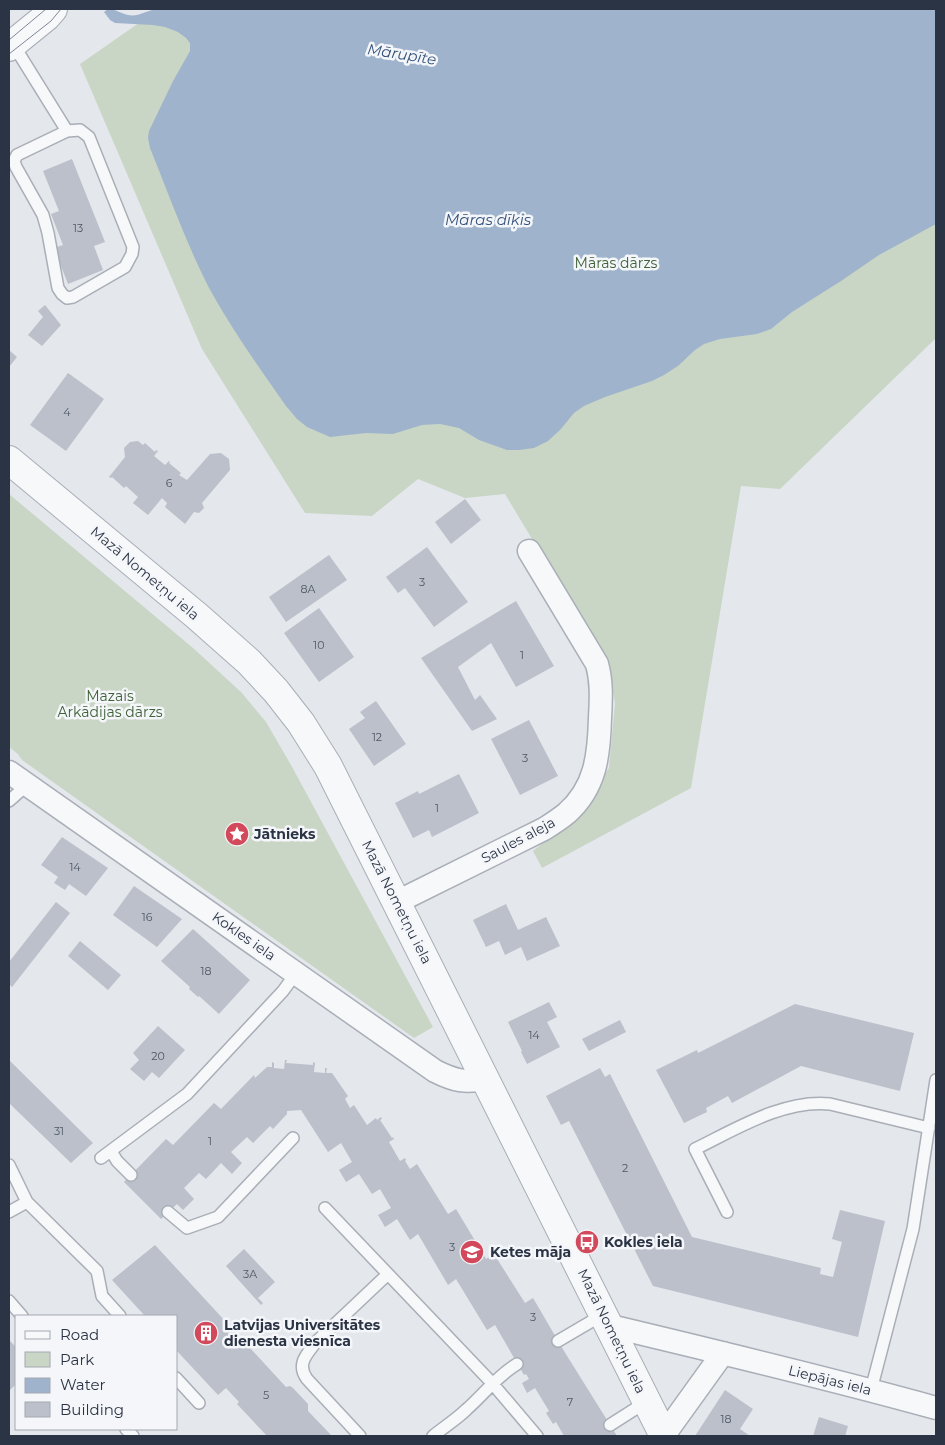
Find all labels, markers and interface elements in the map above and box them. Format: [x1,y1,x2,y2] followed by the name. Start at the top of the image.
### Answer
[366,39,438,69] water label: Mārupīte
[445,210,532,229] water label: Māras dīķis
[73,221,83,235] house number: 13
[575,254,658,272] park label: Māras dārzs
[63,405,71,419] house number: 4
[166,476,173,490] house number: 6
[86,522,203,625] street label: Mazā Nometņu iela
[419,575,425,589] house number: 3
[301,582,316,596] house number: 8A
[313,638,325,652] house number: 10
[520,648,524,662] house number: 1
[57,687,163,721] park label: Mazais Arkādijas dārzs
[372,730,382,744] house number: 12
[522,751,528,765] house number: 3
[435,801,439,815] house number: 1
[478,813,558,867] street label: Saules aleja
[224,821,250,847] place icon: Jātnieks
[253,825,316,843] place label: Jātnieks
[357,837,436,967] street label: Mazā Nometņu iela
[69,860,81,874] house number: 14
[209,907,279,965] street label: Kokles iela
[142,910,153,924] house number: 16
[201,964,212,978] house number: 18
[528,1028,540,1042] house number: 14
[151,1049,165,1063] house number: 20
[54,1124,64,1138] house number: 31
[208,1134,212,1148] house number: 1
[622,1161,628,1175] house number: 2
[574,1229,600,1255] bus stop icon: Kokles iela
[604,1233,683,1251] place label: Kokles iela
[459,1239,485,1265] school or university icon: Ketes māja
[449,1240,455,1254] house number: 3
[490,1243,571,1261] place label: Ketes māja
[573,1266,650,1397] street label: Mazā Nometņu iela
[243,1267,257,1281] house number: 3A
[530,1310,536,1324] house number: 3
[15,1315,178,1430] legend
[224,1316,381,1350] place label: Latvijas Universitātes dienesta viesnīca
[193,1320,219,1346] building icon: Latvijas Universitātes dienesta viesnīca
[60,1325,99,1344] text: Road
[60,1350,94,1369] text: Park
[787,1361,873,1399] street label: Liepājas iela
[60,1375,106,1394] text: Water
[263,1388,269,1402] house number: 5
[567,1395,573,1409] house number: 7
[60,1400,124,1419] text: Building
[721,1412,732,1426] house number: 18

